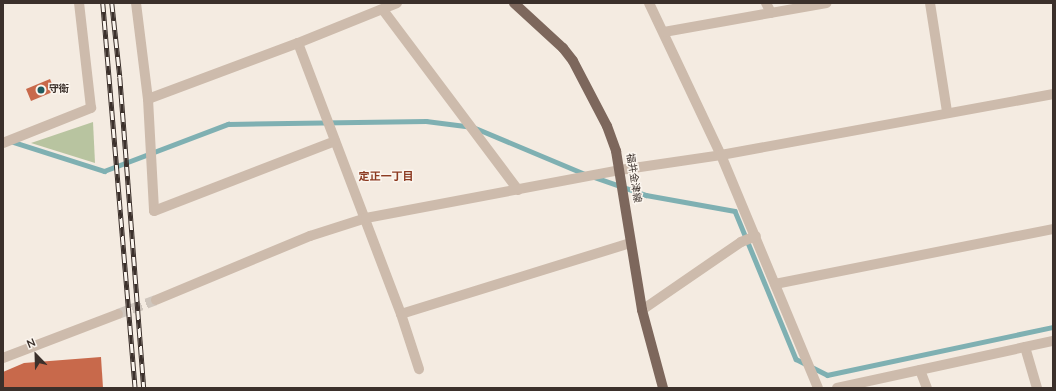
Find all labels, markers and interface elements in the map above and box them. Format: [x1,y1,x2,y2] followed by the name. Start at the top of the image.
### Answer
[49,84,69,96] place label: 守衛
[36,85,46,95] marker: 守衛
[623,152,643,204] street label: 福井金津線
[359,170,413,184] district label: 定正一丁目
[16,335,56,375] north arrow
[24,335,38,352] text: N

